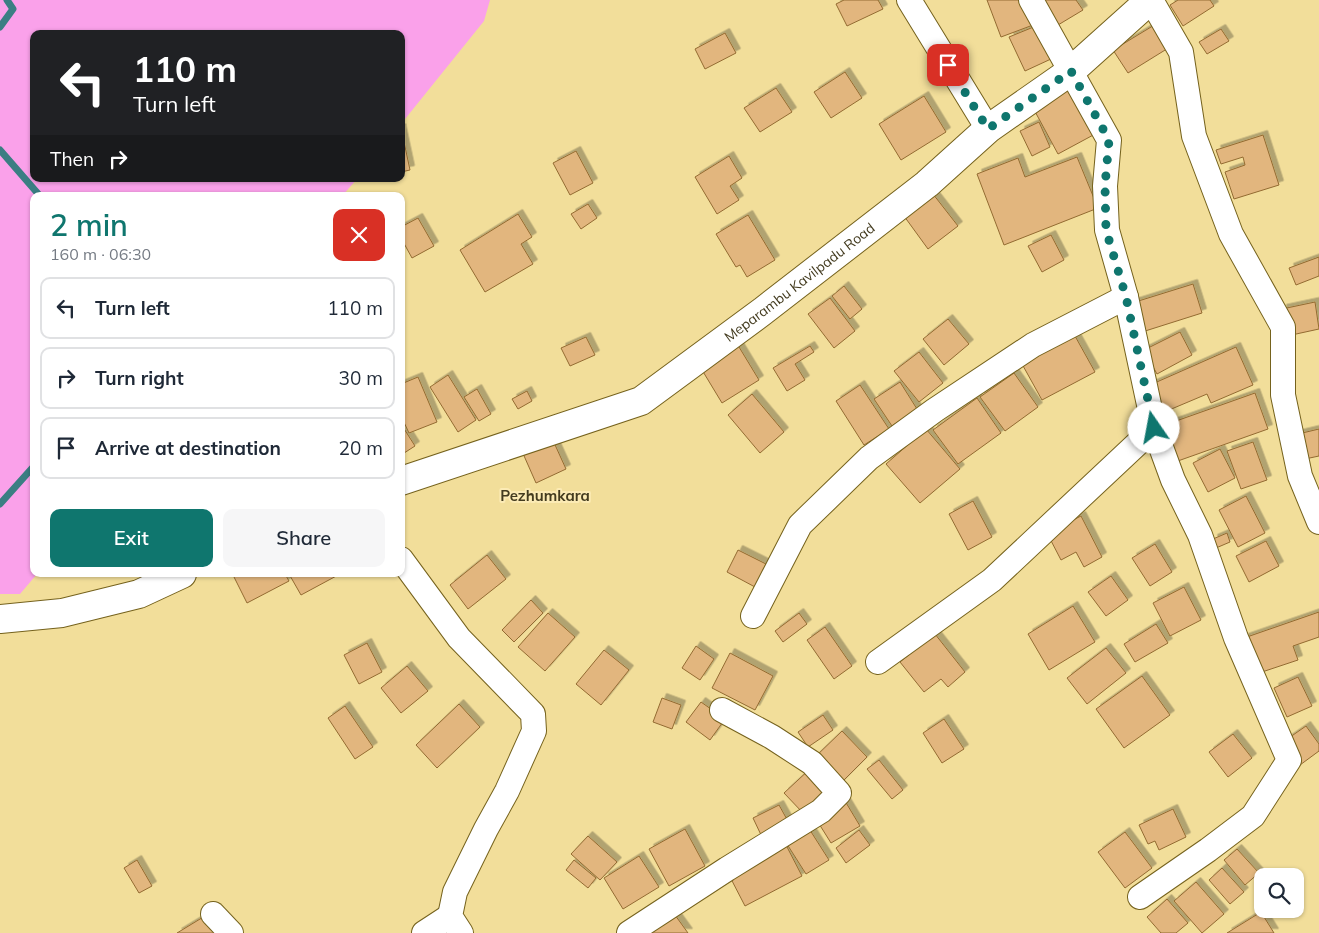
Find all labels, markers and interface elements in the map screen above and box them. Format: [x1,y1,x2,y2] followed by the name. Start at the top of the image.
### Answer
[927,44,969,86] pin
[133,47,237,91] text: 110 m
[50,50,115,115] icon: left
[934,51,962,79] icon: arrive
[133,90,216,118] text: Turn left
[104,145,132,173] icon: right
[50,147,94,171] text: Then
[50,206,128,244] text: 2 min
[333,209,385,261] button: close
[721,219,878,346] street label: Meparambu Kavilpadu Road
[50,244,151,264] text: 160 m · 06:30
[52,294,80,322] icon: left
[95,296,170,320] text: Turn left
[327,296,383,320] text: 110 m
[52,364,80,392] icon: right
[95,366,184,390] text: Turn right
[339,366,383,390] text: 30 m
[1127,401,1179,453] position arrow
[52,434,80,462] icon: arrive
[95,436,281,460] text: Arrive at destination
[339,436,383,460] text: 20 m
[500,486,590,505] district label: Pezhumkara
[50,509,213,567] button: Exit
[223,509,385,567] button: Share
[1254,868,1304,918] map controls
[1254,868,1304,918] button: search

